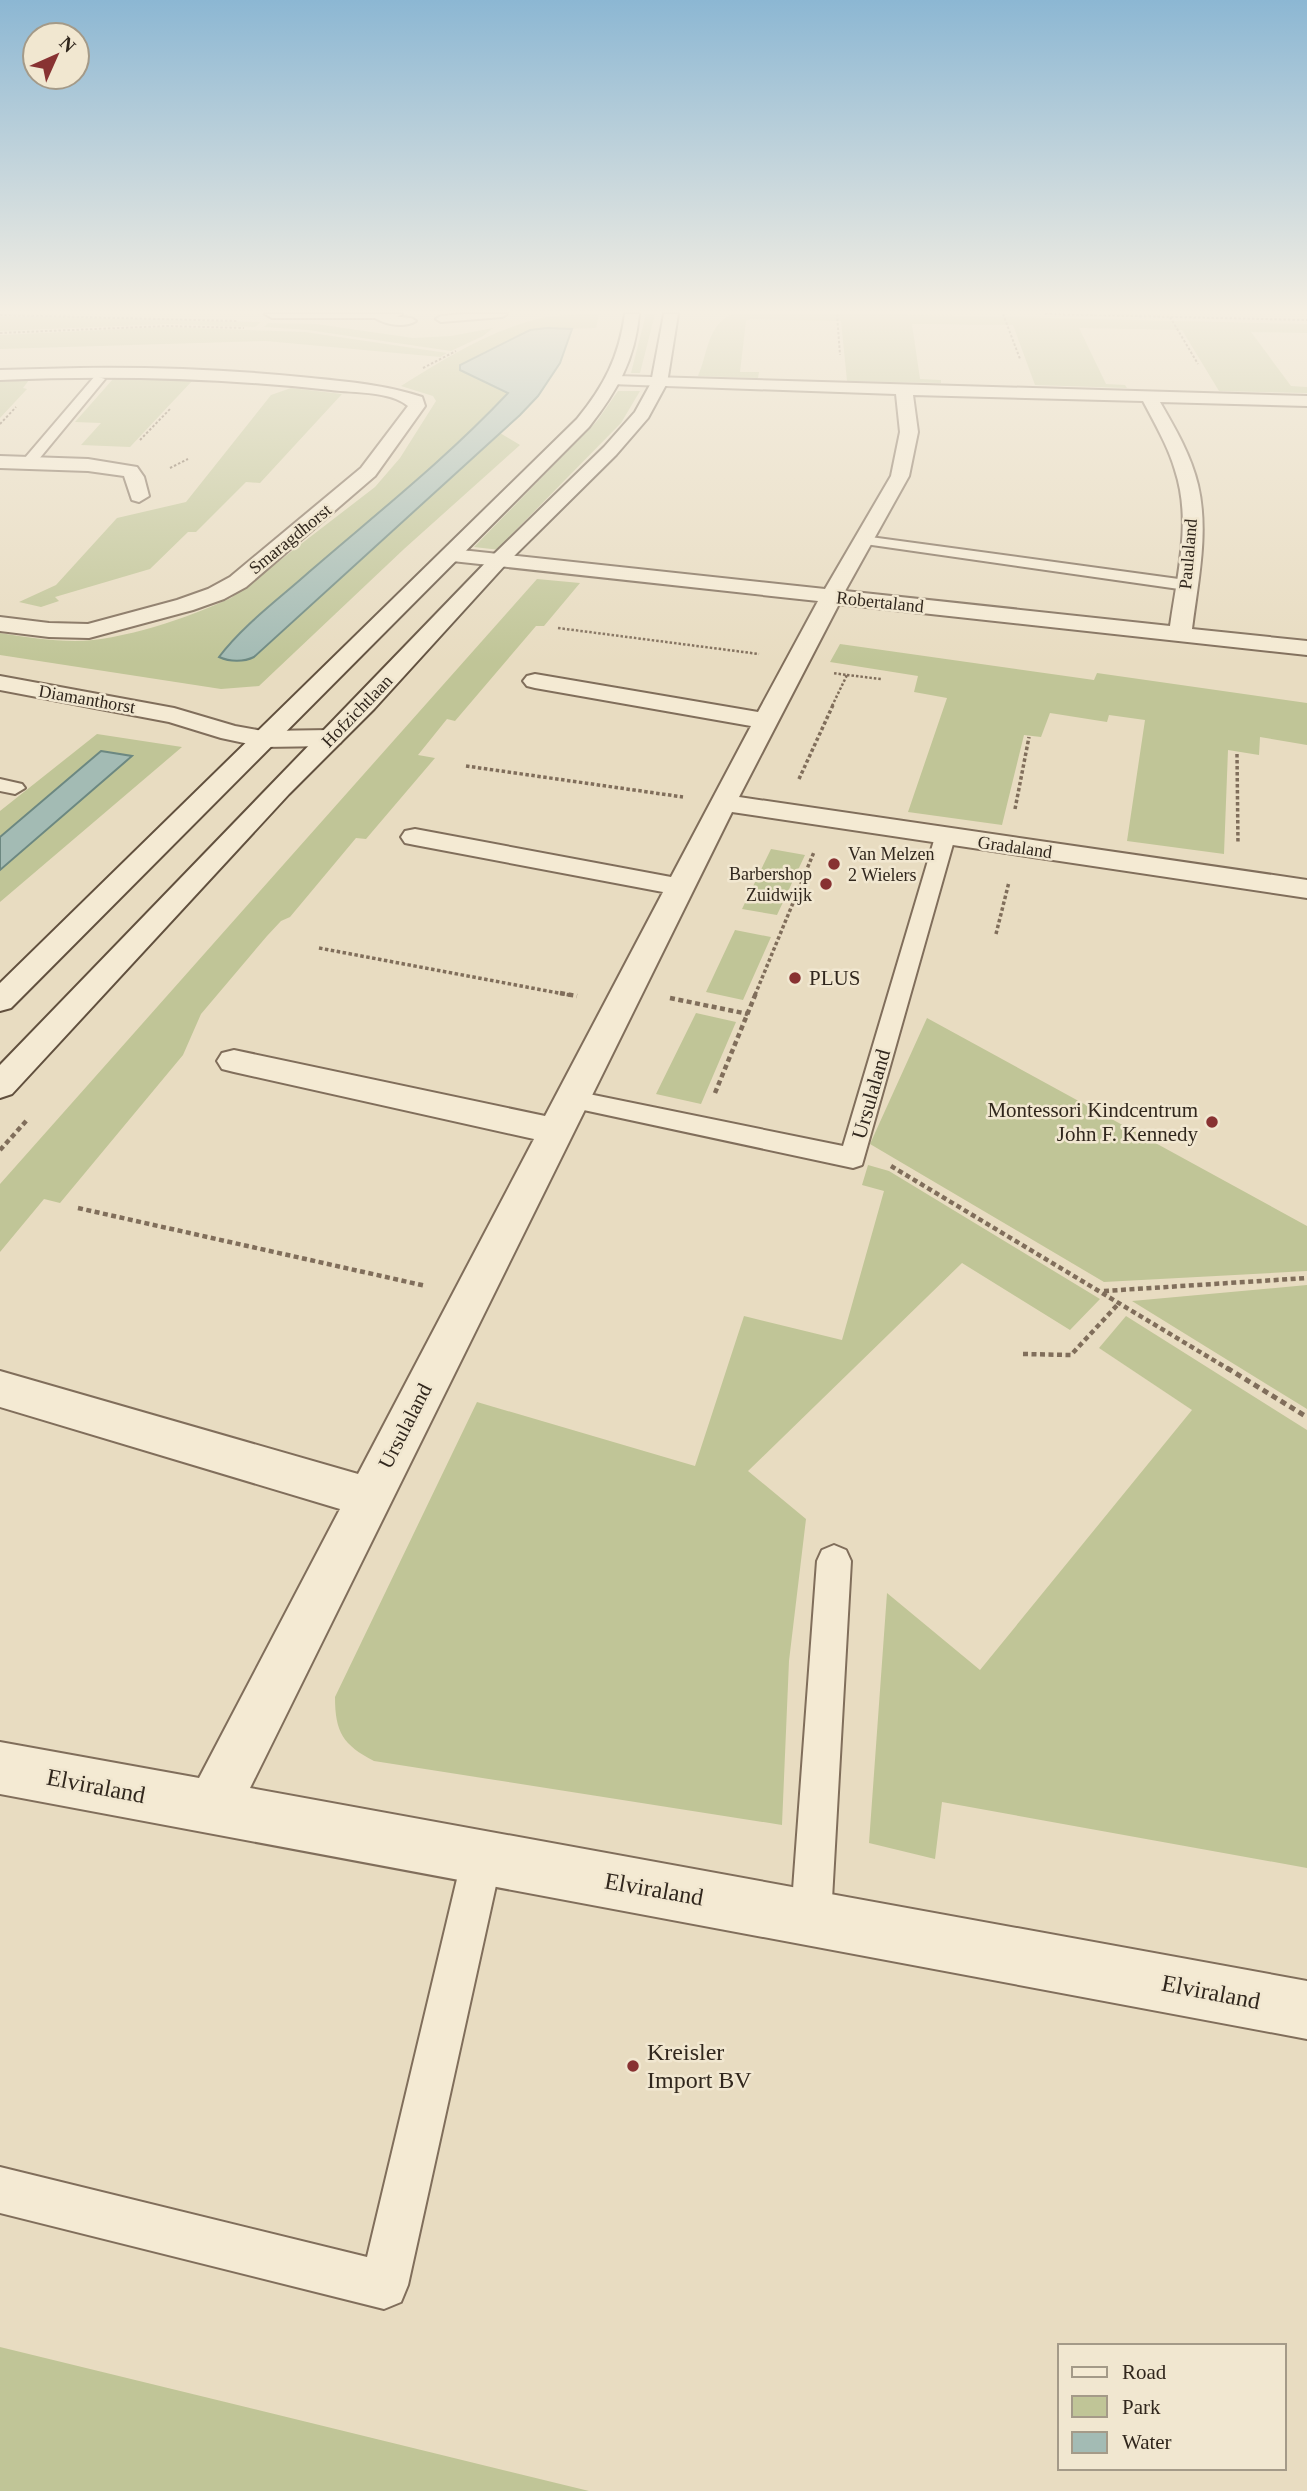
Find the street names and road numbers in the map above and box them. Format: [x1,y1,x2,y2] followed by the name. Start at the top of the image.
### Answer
[245,500,335,578] street label: Smaragdhorst
[1175,518,1201,590] street label: Paulaland
[835,587,925,617] street label: Robertaland
[318,671,396,751] street label: Hofzichtlaan
[37,681,137,717] street label: Diamanthorst
[976,832,1054,862] street label: Gradaland
[847,1046,895,1142] street label: Ursulaland
[373,1379,437,1473] street label: Ursulaland
[44,1764,148,1808] street label: Elviraland
[603,1868,705,1910] street label: Elviraland
[1159,1970,1263,2014] street label: Elviraland

